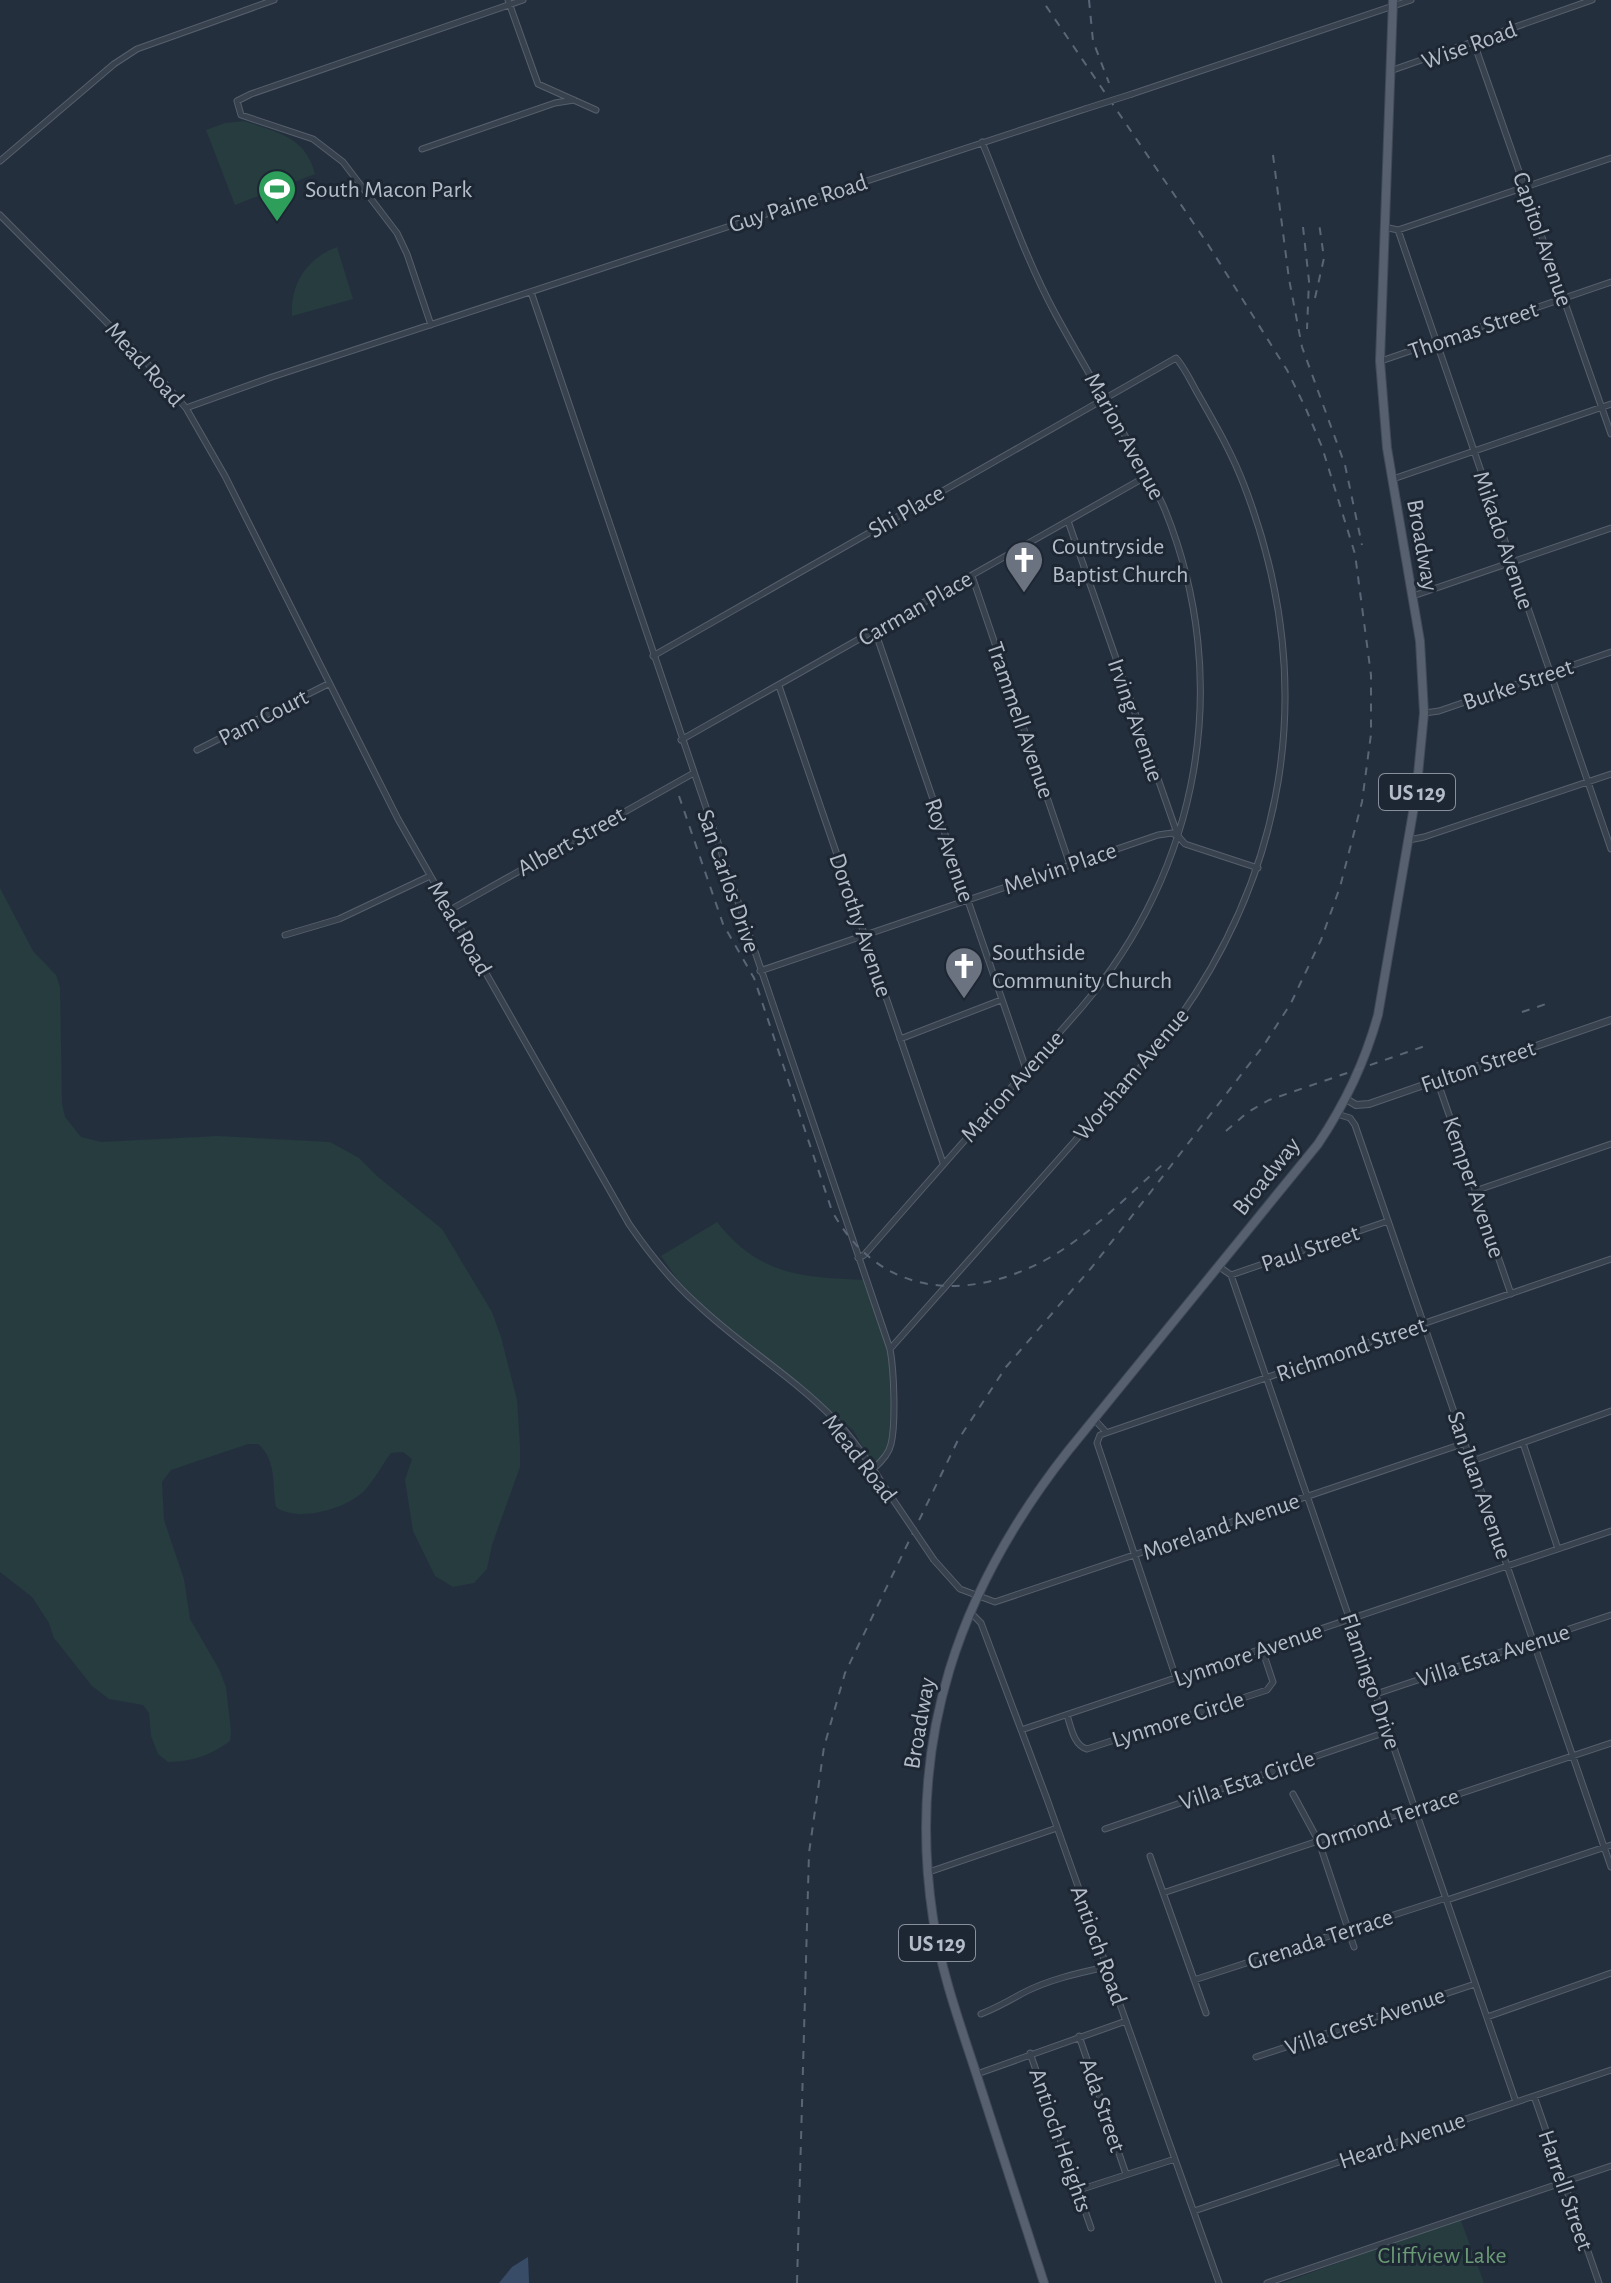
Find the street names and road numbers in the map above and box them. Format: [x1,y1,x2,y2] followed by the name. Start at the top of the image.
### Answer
[1419,18,1520,74] street label: Wise Road
[1508,169,1576,310] street label: Capitol Avenue
[726,170,870,238] street label: Guy Paine Road
[1406,297,1541,364] street label: Thomas Street
[100,318,188,412] street label: Mead Road
[1079,369,1169,504] street label: Marion Avenue
[1468,468,1538,613] street label: Mikado Avenue
[865,481,948,543] street label: Shi Place
[1402,498,1442,593] street label: Broadway
[854,567,977,651] street label: Carman Place
[982,639,1058,802] street label: Trammell Avenue
[1460,655,1577,715] street label: Burke Street
[1103,656,1167,785] street label: Irving Avenue
[215,685,312,751] street label: Pam Court
[1379,774,1455,810] road number: US 129
[920,795,978,905] street label: Roy Avenue
[514,802,630,881] street label: Albert Street
[692,807,764,956] street label: San Carlos Drive
[1001,838,1120,899] street label: Melvin Place
[824,850,896,1000] street label: Dorothy Avenue
[423,877,496,980] street label: Mead Road
[1070,1004,1194,1146] street label: Worsham Avenue
[957,1026,1069,1147] street label: Marion Avenue
[1418,1036,1539,1098] street label: Fulton Street
[1438,1114,1508,1261] street label: Kemper Avenue
[1228,1133,1305,1220] street label: Broadway
[1258,1221,1363,1277] street label: Paul Street
[1273,1313,1430,1387] street label: Richmond Street
[1443,1408,1516,1562] street label: San Juan Avenue
[818,1410,901,1507] street label: Mead Road
[1140,1489,1303,1565] street label: Moreland Avenue
[1336,1610,1405,1752] street label: Flamingo Drive
[1171,1618,1326,1692] street label: Lynmore Avenue
[1414,1620,1573,1692] street label: Villa Esta Avenue
[900,1676,940,1771] street label: Broadway
[1109,1687,1247,1753] street label: Lynmore Circle
[1176,1747,1318,1815] street label: Villa Esta Circle
[1312,1784,1462,1856] street label: Ormond Terrace
[1065,1883,1131,2008] street label: Antioch Road
[1245,1905,1396,1975] street label: Grenada Terrace
[899,1925,975,1961] road number: US 129
[1282,1983,1448,2061] street label: Villa Crest Avenue
[1075,2055,1129,2156] street label: Ada Street
[1024,2065,1096,2215] street label: Antioch Heights
[1336,2108,1469,2174] street label: Heard Avenue
[1533,2127,1597,2254] street label: Harrell Street

